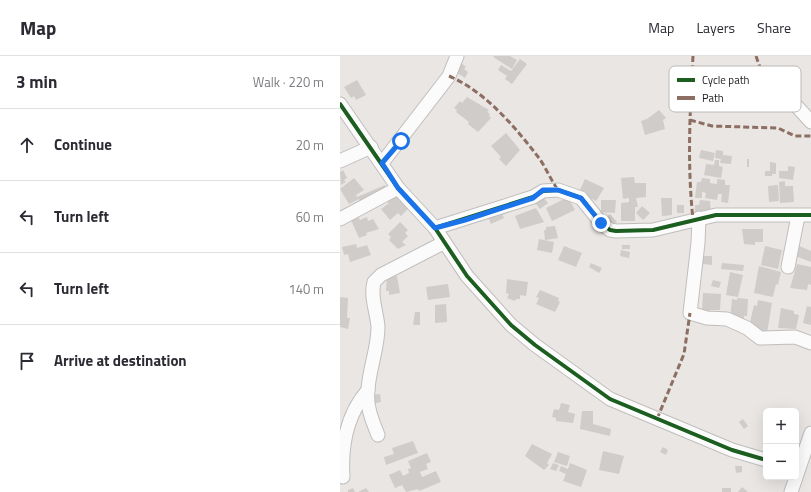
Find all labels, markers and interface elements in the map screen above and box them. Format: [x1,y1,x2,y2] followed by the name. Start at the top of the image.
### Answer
[20,13,56,42] text: Map
[648,17,674,38] text: Map
[696,17,735,38] text: Layers
[757,17,791,38] text: Share
[669,66,801,112] legend
[16,69,57,95] text: 3 min
[253,72,324,92] text: Walk · 220 m
[702,72,750,88] text: Cycle path
[702,90,724,106] text: Path
[392,132,410,150] route start
[54,133,112,156] text: Continue
[16,134,38,156] icon: ahead
[296,135,324,155] text: 20 m
[54,205,109,228] text: Turn left
[16,206,38,228] icon: left
[296,207,324,227] text: 60 m
[592,214,610,232] route end
[54,277,109,300] text: Turn left
[16,278,38,300] icon: left
[288,279,324,299] text: 140 m
[54,349,187,372] text: Arrive at destination
[16,350,38,372] icon: arrive
[763,408,799,480] map controls
[763,408,799,444] button: +
[763,444,799,480] button: −

